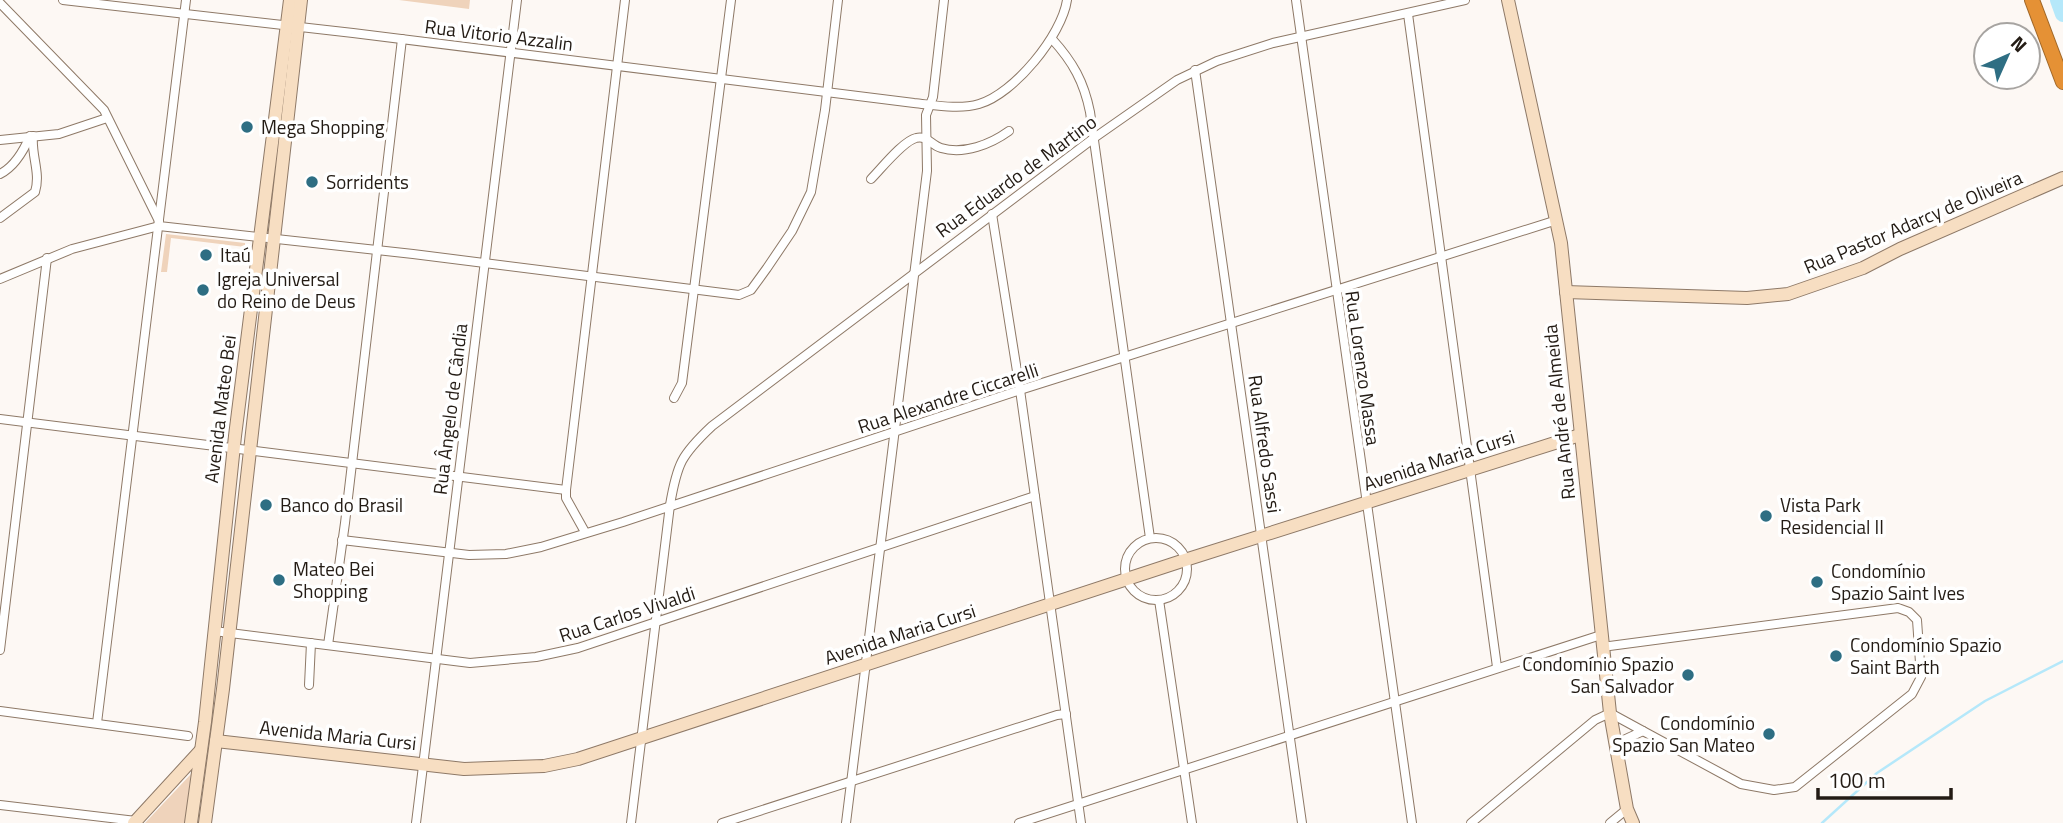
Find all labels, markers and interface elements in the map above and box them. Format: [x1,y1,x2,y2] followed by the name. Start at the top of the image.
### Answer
[423,11,575,58] street label: Rua Vitorio Azzalin
[1972,21,2042,91] north arrow
[2004,29,2034,59] text: N
[929,107,1102,244] street label: Rua Eduardo de Martino
[261,112,385,141] place label: Mega Shopping
[239,119,255,135] marker: Mega Shopping
[1799,162,2027,281] street label: Rua Pastor Adarcy de Oliveira
[326,167,409,196] place label: Sorridents
[304,174,320,190] marker: Sorridents
[220,240,251,269] place label: Itaú
[198,247,214,263] marker: Itaú
[217,264,356,315] place label: Igreja Universal do Reino de Deus
[195,282,211,298] marker: Igreja Universal do Reino de Deus
[1338,289,1389,448] street label: Rua Lorenzo Massa
[425,321,474,496] street label: Rua Ângelo de Cândia
[1535,323,1582,501] street label: Rua André de Almeida
[196,333,243,485] street label: Avenida Mateo Bei
[854,355,1042,440] street label: Rua Alexandre Ciccarelli
[1241,373,1290,515] street label: Rua Alfredo Sassi
[1360,421,1518,498] street label: Avenida Maria Cursi
[280,490,403,519] place label: Banco do Brasil
[1780,490,1884,541] place label: Vista Park Residencial II
[258,497,274,513] marker: Banco do Brasil
[1758,508,1774,524] marker: Vista Park Residencial II
[293,554,374,605] place label: Mateo Bei Shopping
[1831,556,1965,607] place label: Condomínio Spazio Saint Ives
[271,572,287,588] marker: Mateo Bei Shopping
[1809,574,1825,590] marker: Condomínio Spazio Saint Ives
[555,578,699,649] street label: Rua Carlos Vivaldi
[821,595,979,672] street label: Avenida Maria Cursi
[1850,630,2002,681] place label: Condomínio Spazio Saint Barth
[1828,648,1844,664] marker: Condomínio Spazio Saint Barth
[1522,649,1674,700] place label: Condomínio Spazio San Salvador
[1680,667,1696,683] marker: Condomínio Spazio San Salvador
[1612,708,1755,759] place label: Condomínio Spazio San Mateo
[258,712,418,757] street label: Avenida Maria Cursi
[1761,726,1777,742] marker: Condomínio Spazio San Mateo
[1818,756,1951,800] scale bar
[1828,764,1885,796] text: 100 m

